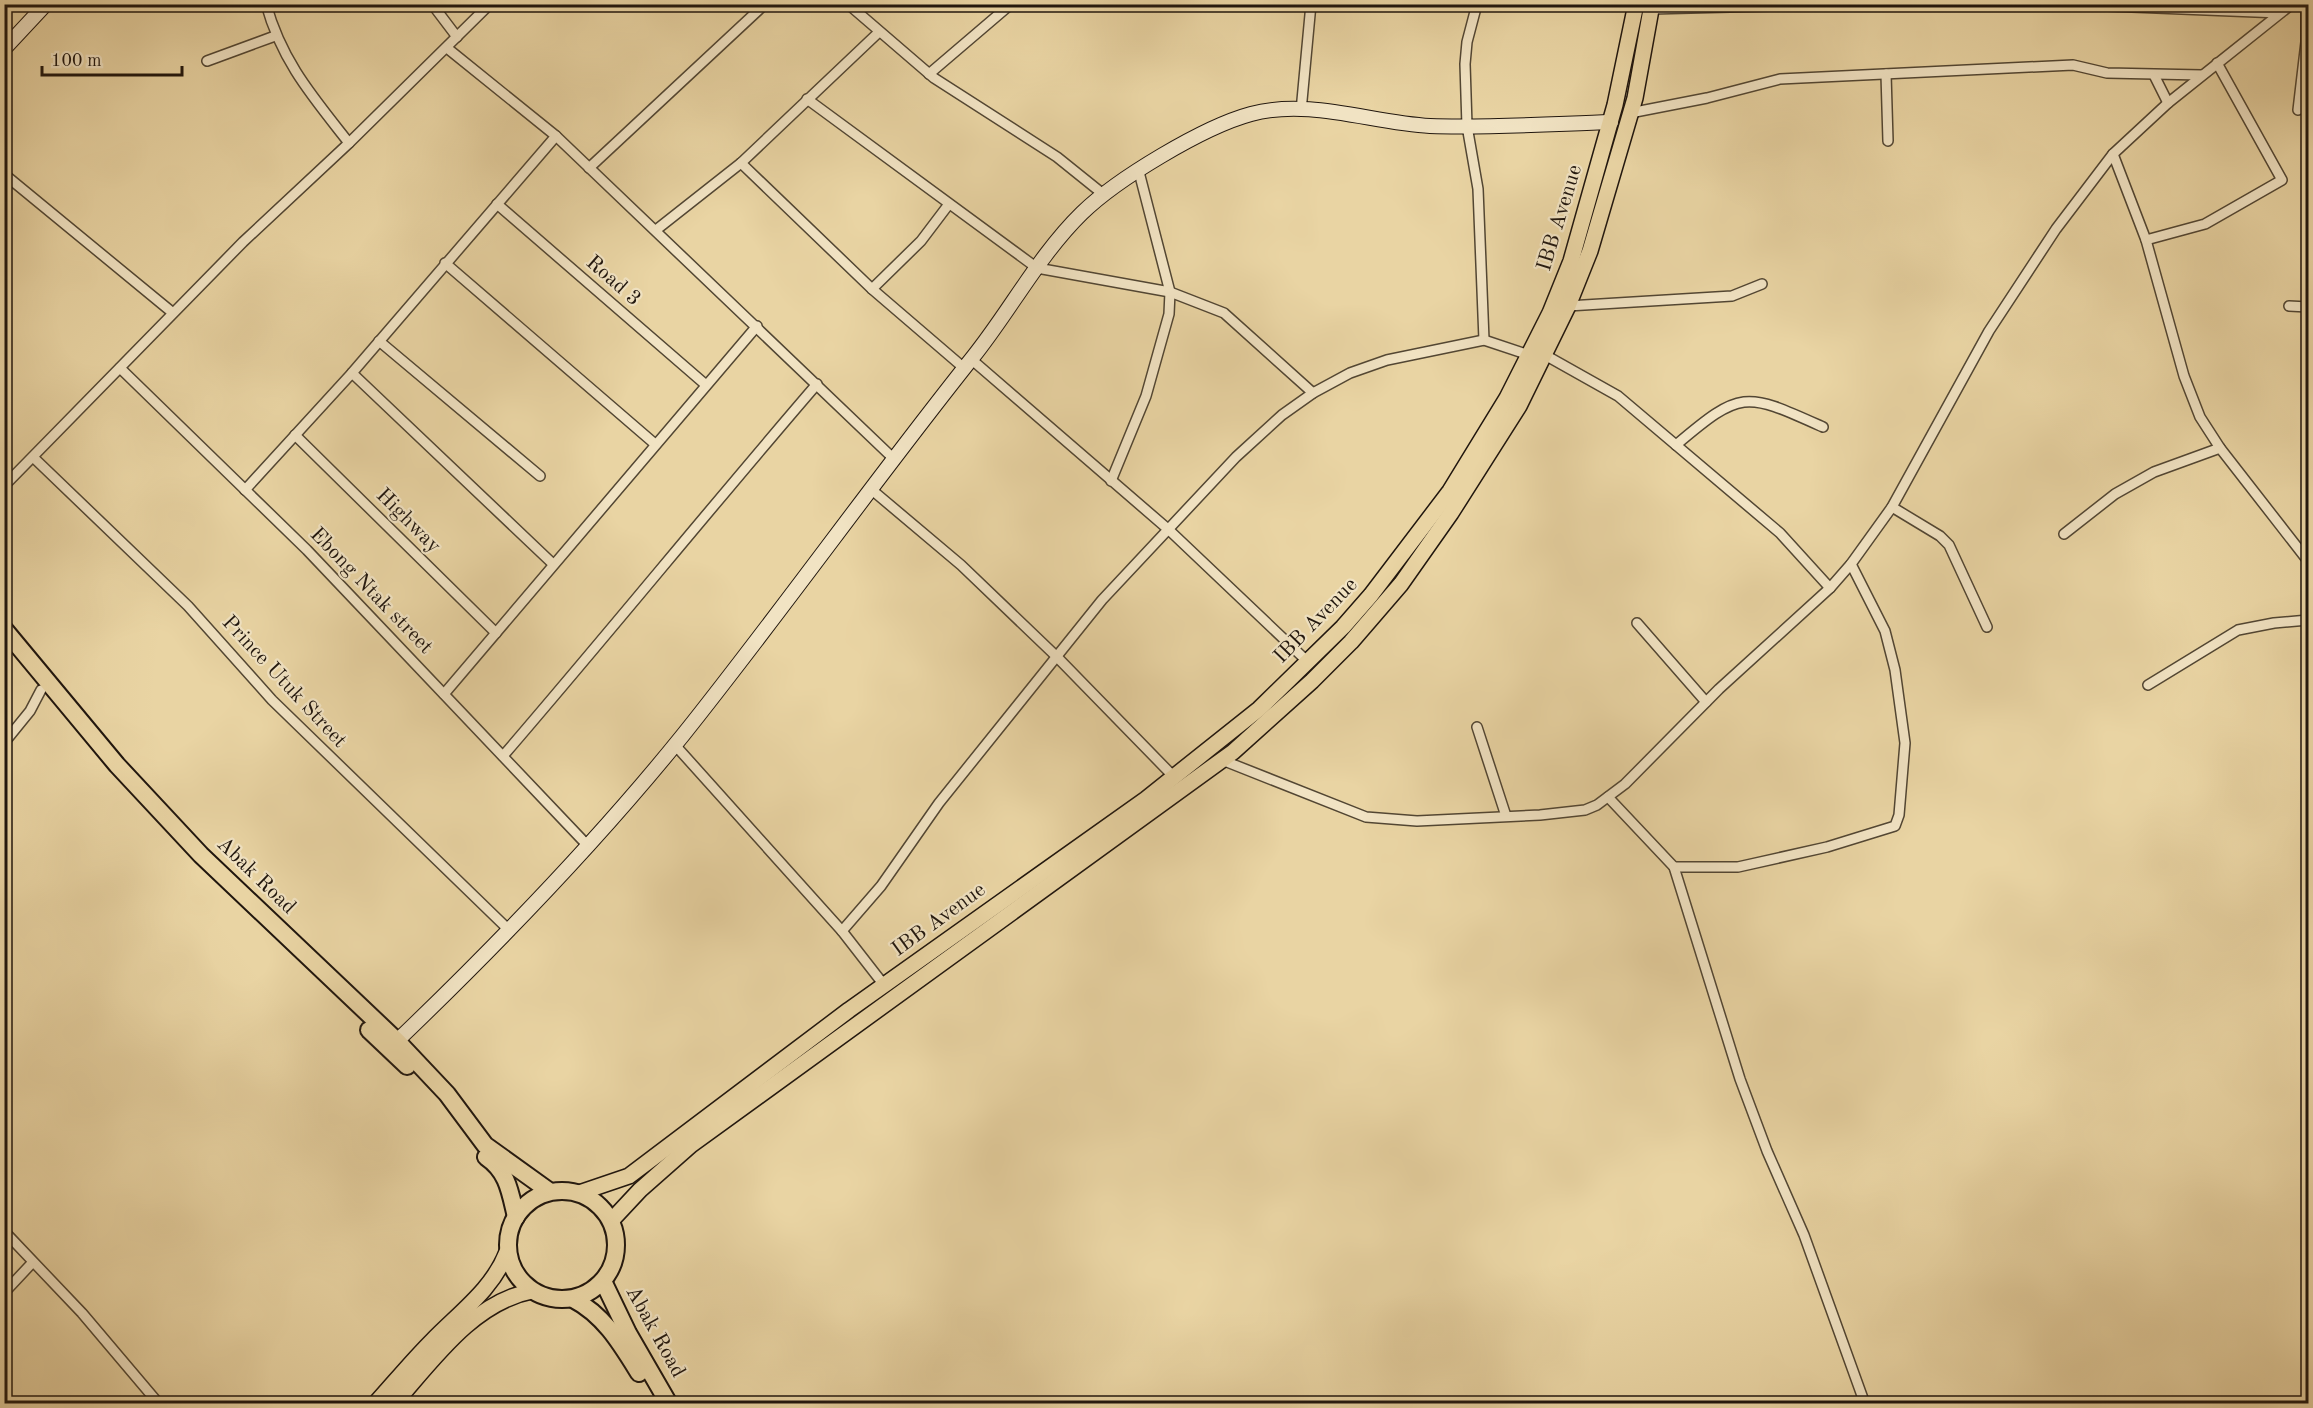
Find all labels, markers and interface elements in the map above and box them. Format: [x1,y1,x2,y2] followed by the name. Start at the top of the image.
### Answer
[42,39,182,77] scale bar
[51,52,102,70] text: 100 m
[1534,162,1586,274] street label: IBB Avenue
[582,252,644,310] street label: Road 3
[372,485,444,557] street label: Highway
[306,524,436,658] street label: Ebong Ntak street
[1270,574,1362,668] street label: IBB Avenue
[218,612,350,752] street label: Prince Utuk Street
[212,833,300,919] street label: Abak Road
[888,879,990,961] street label: IBB Avenue
[621,1283,689,1381] street label: Abak Road

